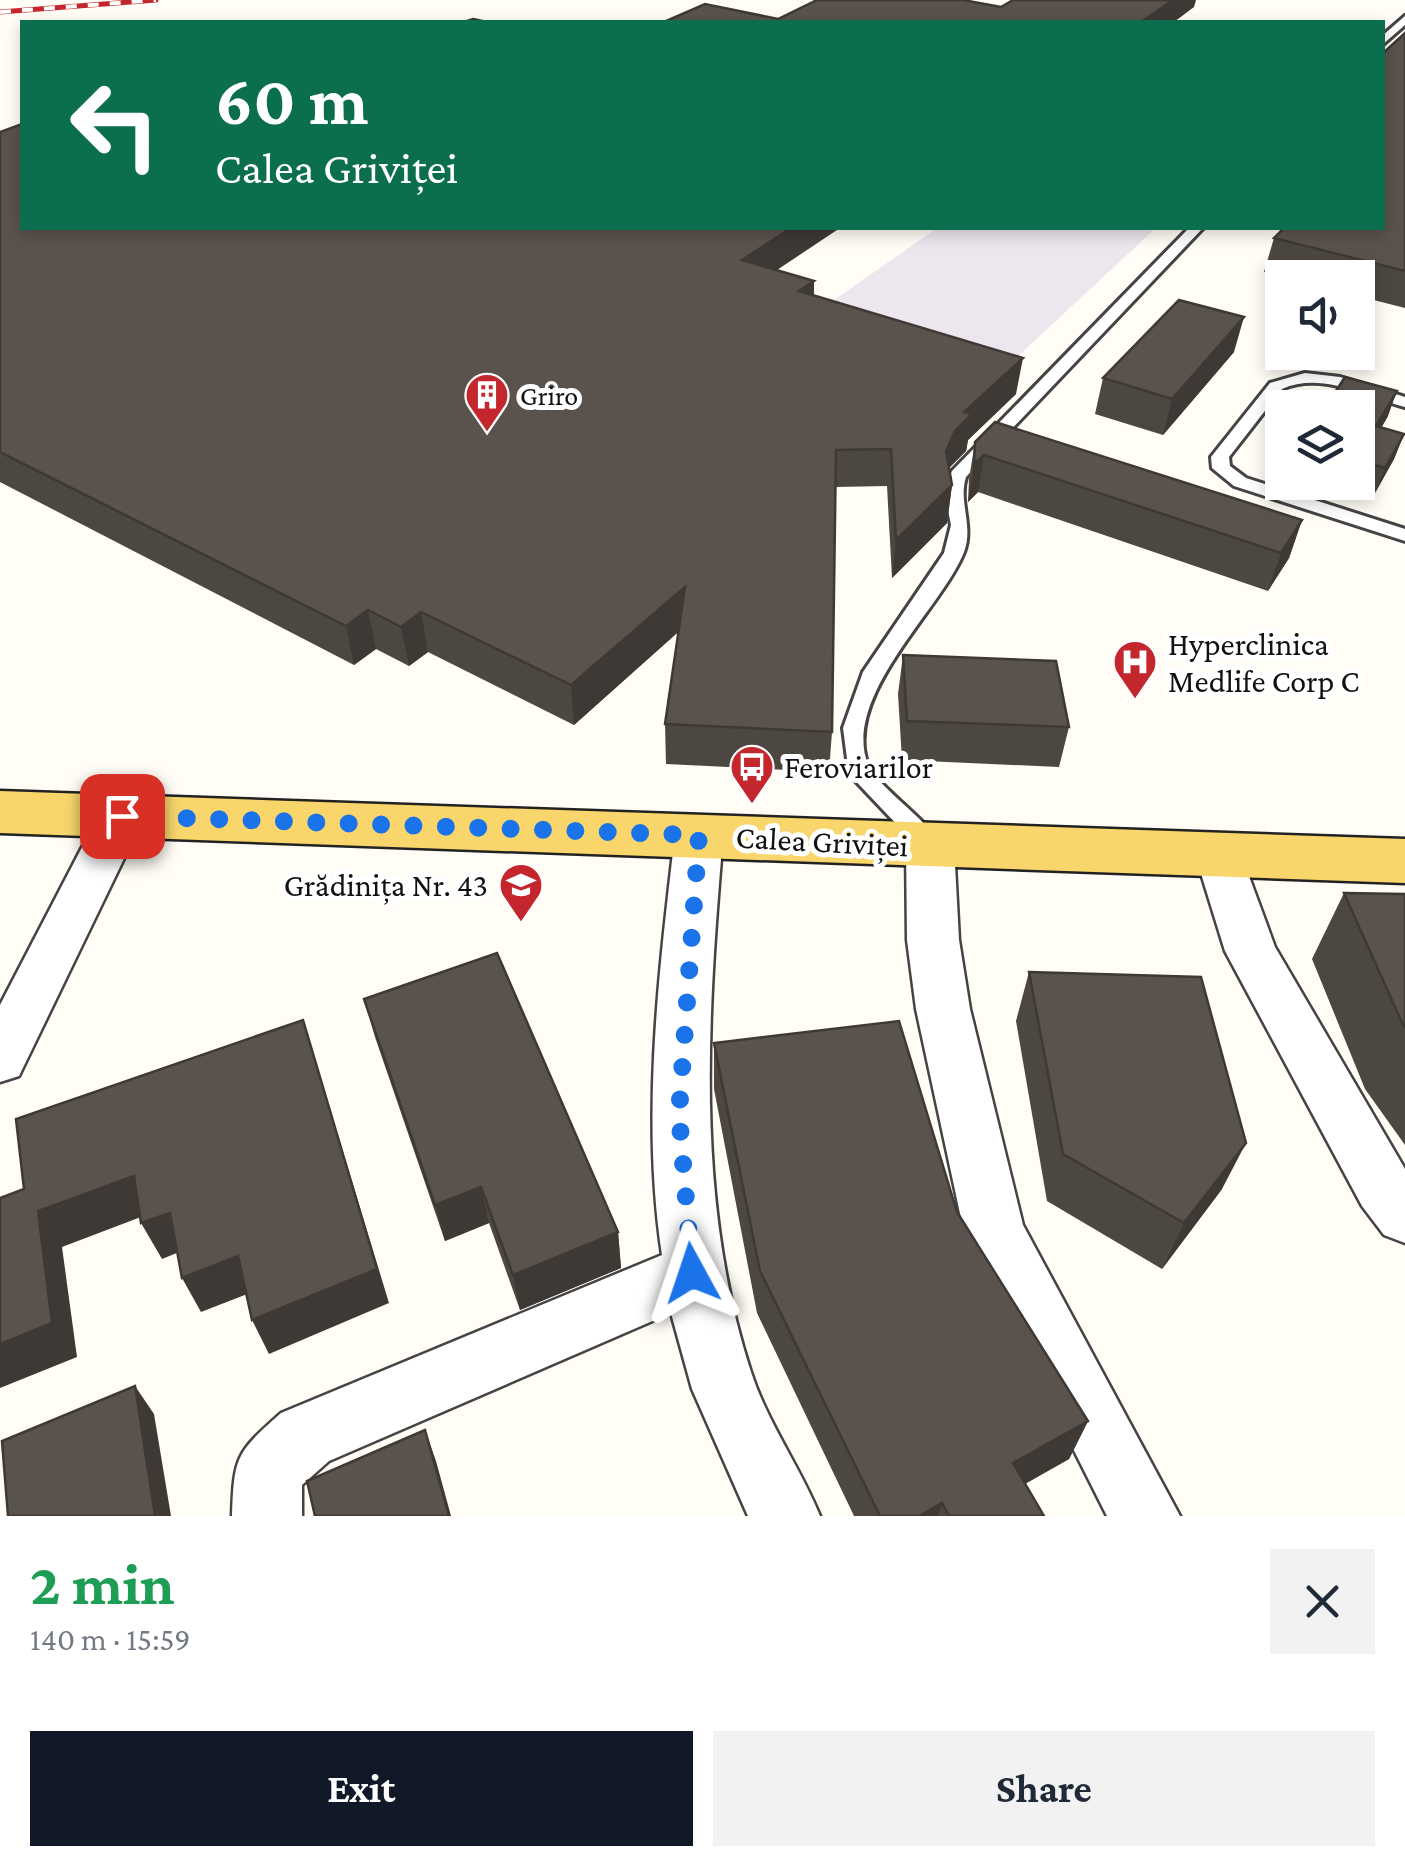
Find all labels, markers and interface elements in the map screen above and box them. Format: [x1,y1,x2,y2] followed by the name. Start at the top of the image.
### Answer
[50,60,180,190] icon: left
[215,61,368,139] text: 60 m
[215,143,458,193] text: Calea Griviței
[1265,260,1375,500] map controls
[1265,260,1375,370] button: sound
[464,372,510,433] building icon: Griro
[520,380,578,411] place label: Griro
[1265,390,1375,500] button: layers
[1168,626,1359,699] place label: Hyperclinica Medlife Corp C
[1112,639,1158,700] hospital icon: Hyperclinica Medlife Corp C
[729,744,775,805] bus stop icon: Feroviarilor
[784,749,933,785] place label: Feroviarilor
[80,774,165,859] pin
[95,789,150,844] icon: arrive
[735,819,909,865] street label: Calea Griviței
[498,862,544,923] school or university icon: Grădinița Nr. 43
[284,867,488,905] place label: Grădinița Nr. 43
[640,1221,744,1325] position arrow
[1270,1549,1375,1654] button: close
[30,1550,175,1617] text: 2 min
[30,1621,190,1657] text: 140 m · 15:59
[30,1731,693,1846] button: Exit
[713,1731,1375,1846] button: Share

